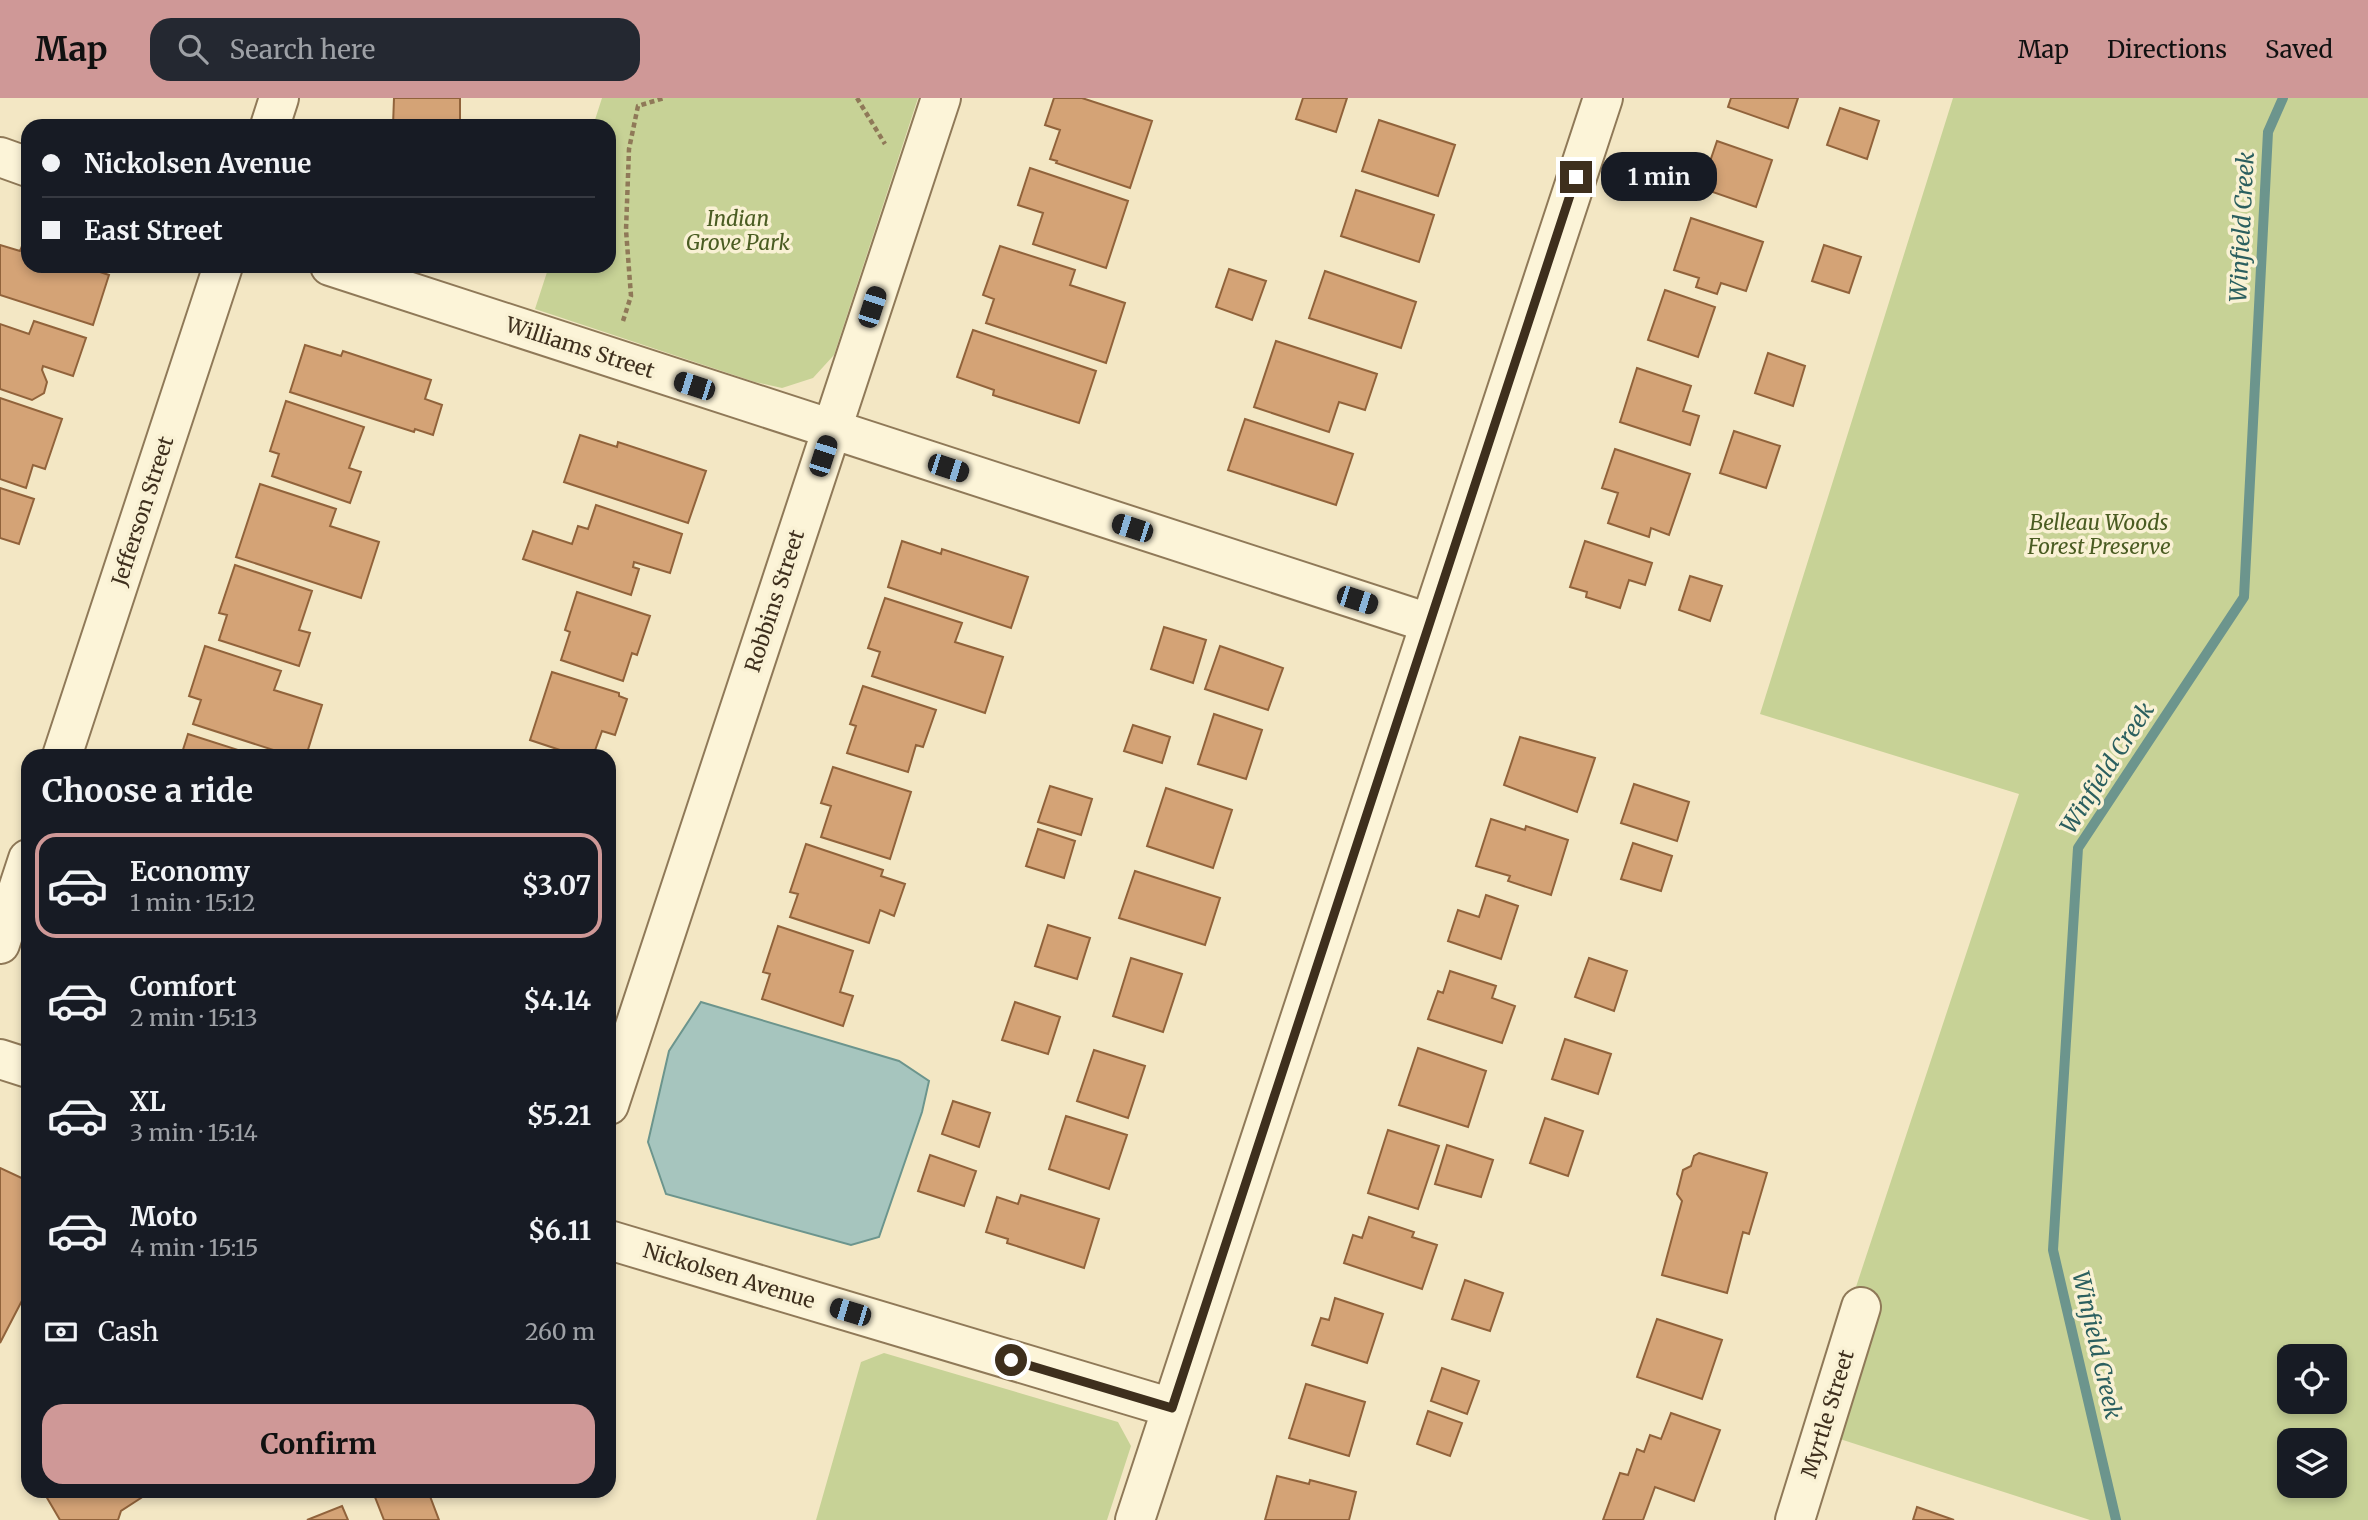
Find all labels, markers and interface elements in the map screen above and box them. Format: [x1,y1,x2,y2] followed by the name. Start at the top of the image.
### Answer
[150,18,640,81] search box
[35,29,108,70] text: Map
[174,30,212,68] icon: search
[230,33,375,66] text: Search here
[2018,34,2069,65] text: Map
[2107,34,2227,65] text: Directions
[2265,34,2333,65] text: Saved
[84,147,311,180] text: Nickolsen Avenue
[2223,151,2260,303] water label: Winfield Creek
[1600,153,1716,202] callout: 1 min
[1560,161,1592,193] route end
[1628,162,1690,191] text: 1 min
[686,205,790,256] park label: Indian Grove Park
[84,214,223,247] text: East Street
[856,284,889,330] car
[501,310,658,384] street label: Williams Street
[671,370,718,402] car
[105,433,179,590] street label: Jefferson Street
[807,433,840,479] car
[925,452,972,484] car
[2026,509,2171,560] park label: Belleau Woods Forest Preserve
[1109,512,1156,544] car
[739,526,810,675] street label: Robbins Street
[1334,584,1381,616] car
[2053,696,2160,839] water label: Winfield Creek
[42,771,253,811] text: Choose a ride
[46,854,109,917] icon: car
[130,855,250,888] text: Economy
[522,869,591,902] text: $3.07
[130,888,255,917] text: 1 min · 15:12
[46,969,109,1032] icon: car
[130,970,236,1003] text: Comfort
[523,984,591,1017] text: $4.14
[130,1003,258,1032] text: 2 min · 15:13
[46,1084,109,1147] icon: car
[130,1085,166,1118] text: XL
[527,1099,591,1132] text: $5.21
[130,1118,258,1147] text: 3 min · 15:14
[46,1199,109,1262] icon: car
[130,1200,197,1233] text: Moto
[528,1214,591,1247] text: $6.11
[130,1233,258,1262] text: 4 min · 15:15
[640,1237,818,1315] street label: Nickolsen Avenue
[2066,1268,2129,1422] water label: Winfield Creek
[827,1296,874,1328] car
[42,1313,80,1351] icon: cash
[98,1315,159,1348] text: Cash
[525,1317,595,1346] text: 260 m
[995,1344,1027,1376] route start
[2277,1344,2347,1498] map controls
[2277,1344,2347,1414] button: locate
[1795,1347,1860,1481] street label: Myrtle Street
[42,1404,595,1484] button: Confirm
[2277,1428,2347,1498] button: layers

